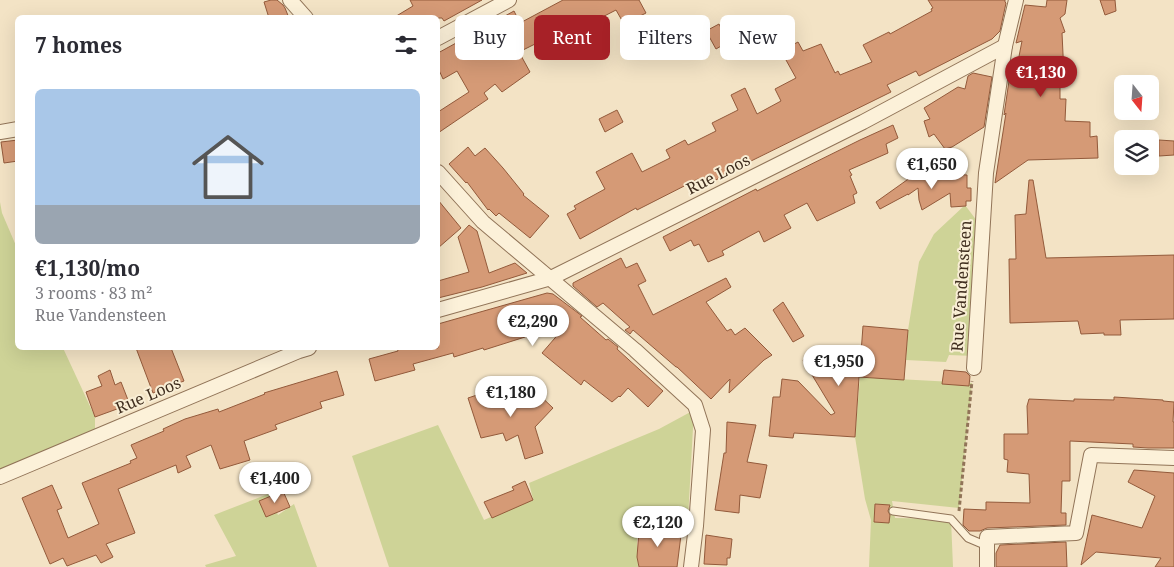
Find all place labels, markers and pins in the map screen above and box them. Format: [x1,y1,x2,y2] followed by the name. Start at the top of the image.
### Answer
[1000,56,1082,98] pin: €1,130
[891,148,973,190] pin: €1,650
[492,304,574,347] pin: €2,290
[798,344,880,387] pin: €1,950
[470,376,552,418] pin: €1,180
[234,462,316,504] pin: €1,400
[617,506,699,548] pin: €2,120

